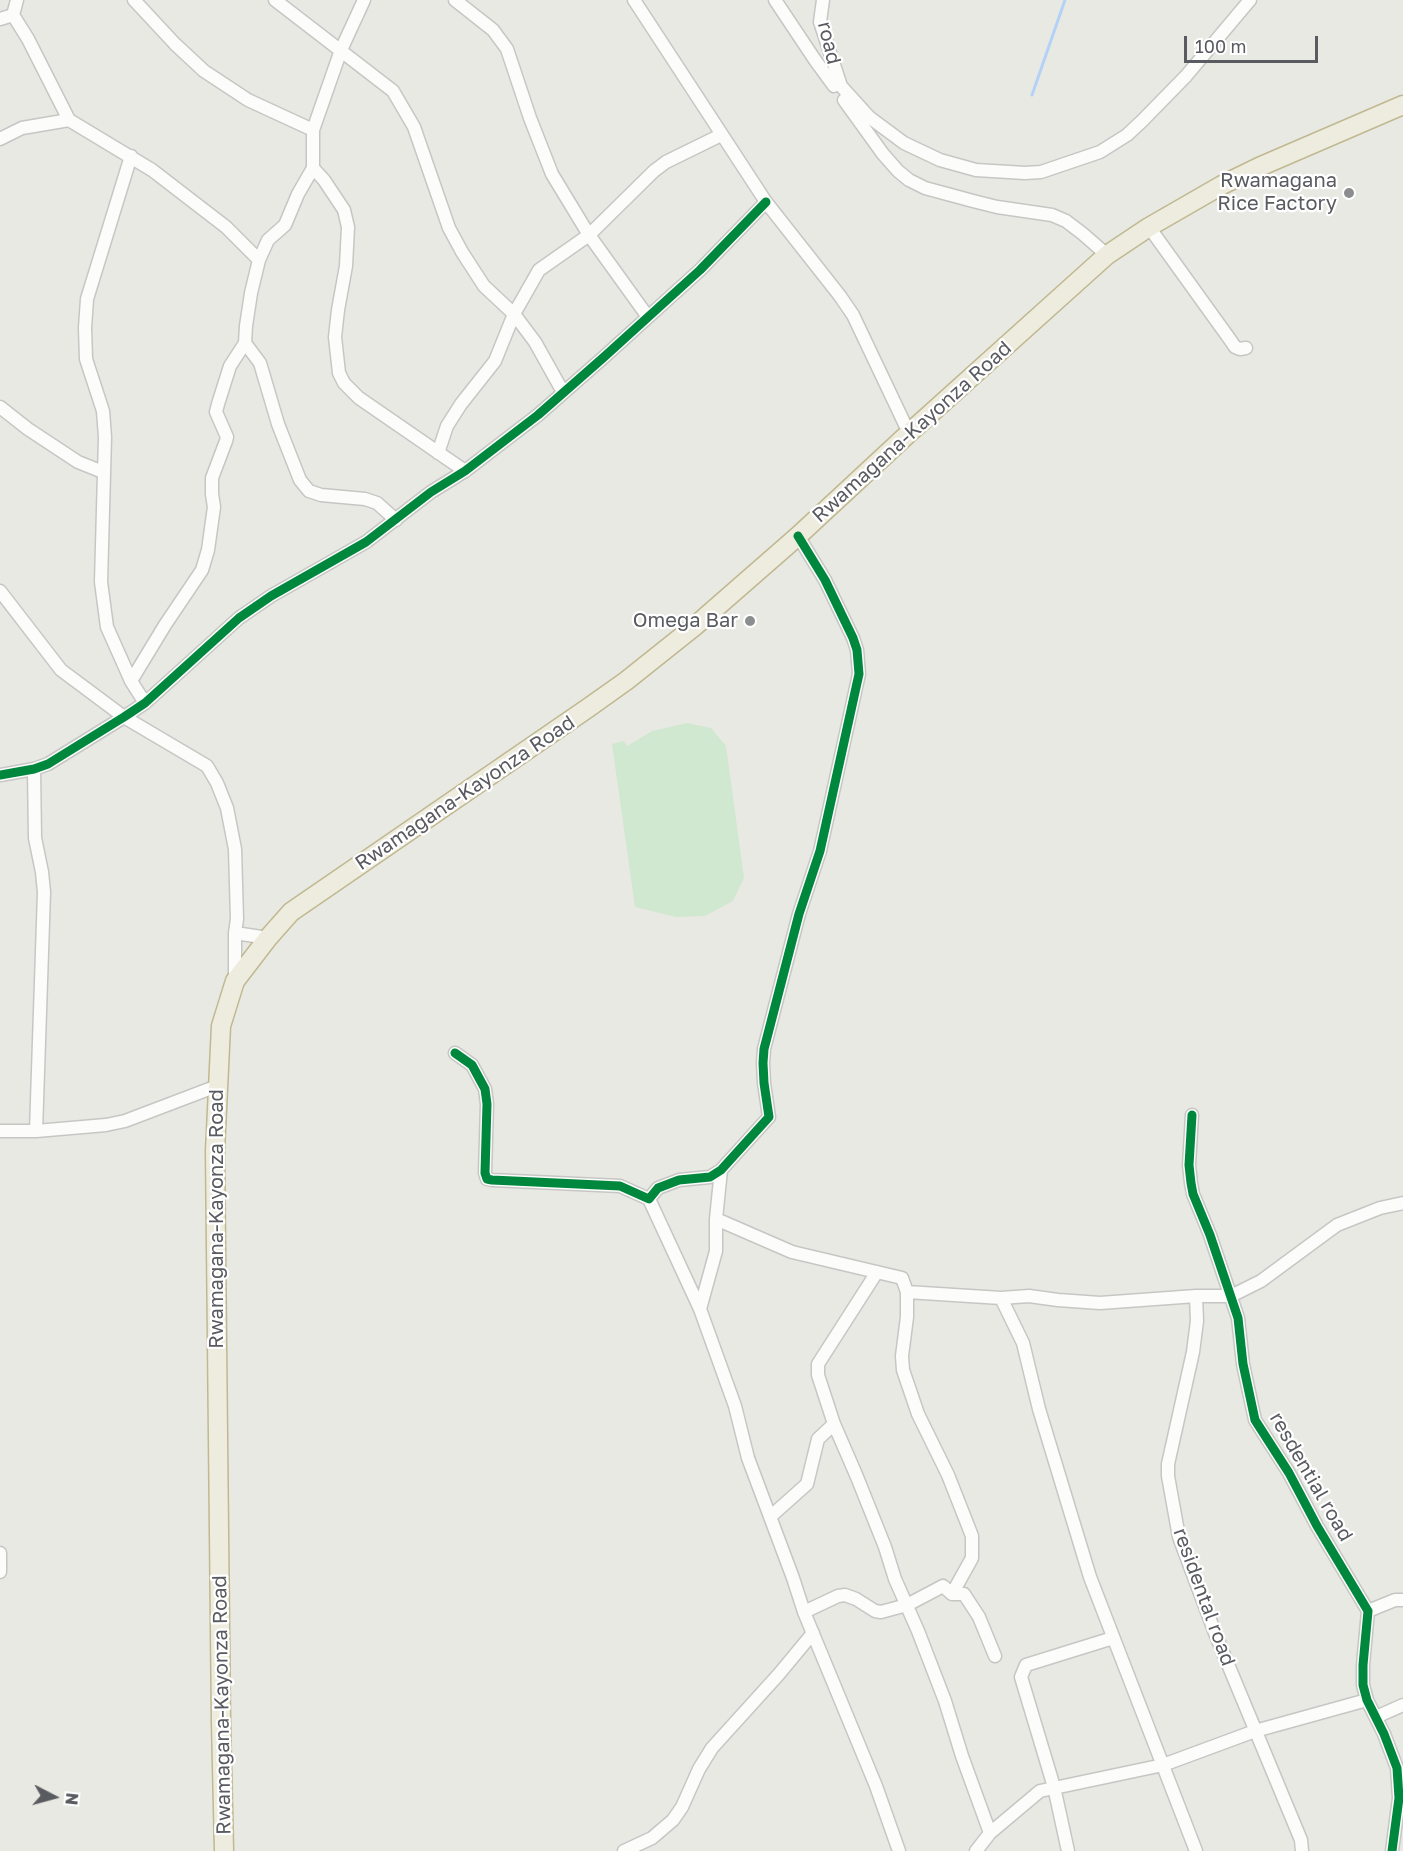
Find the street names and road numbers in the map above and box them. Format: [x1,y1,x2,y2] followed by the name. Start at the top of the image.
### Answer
[812,19,846,67] street label: road
[808,336,1016,528] street label: Rwamagana-Kayonza Road
[351,710,579,876] street label: Rwamagana-Kayonza Road
[205,1089,229,1349] street label: Rwamagana-Kayonza Road
[1264,1408,1358,1546] street label: resdential road
[1168,1525,1240,1669] street label: residental road
[208,1575,236,1835] street label: Rwamagana-Kayonza Road

